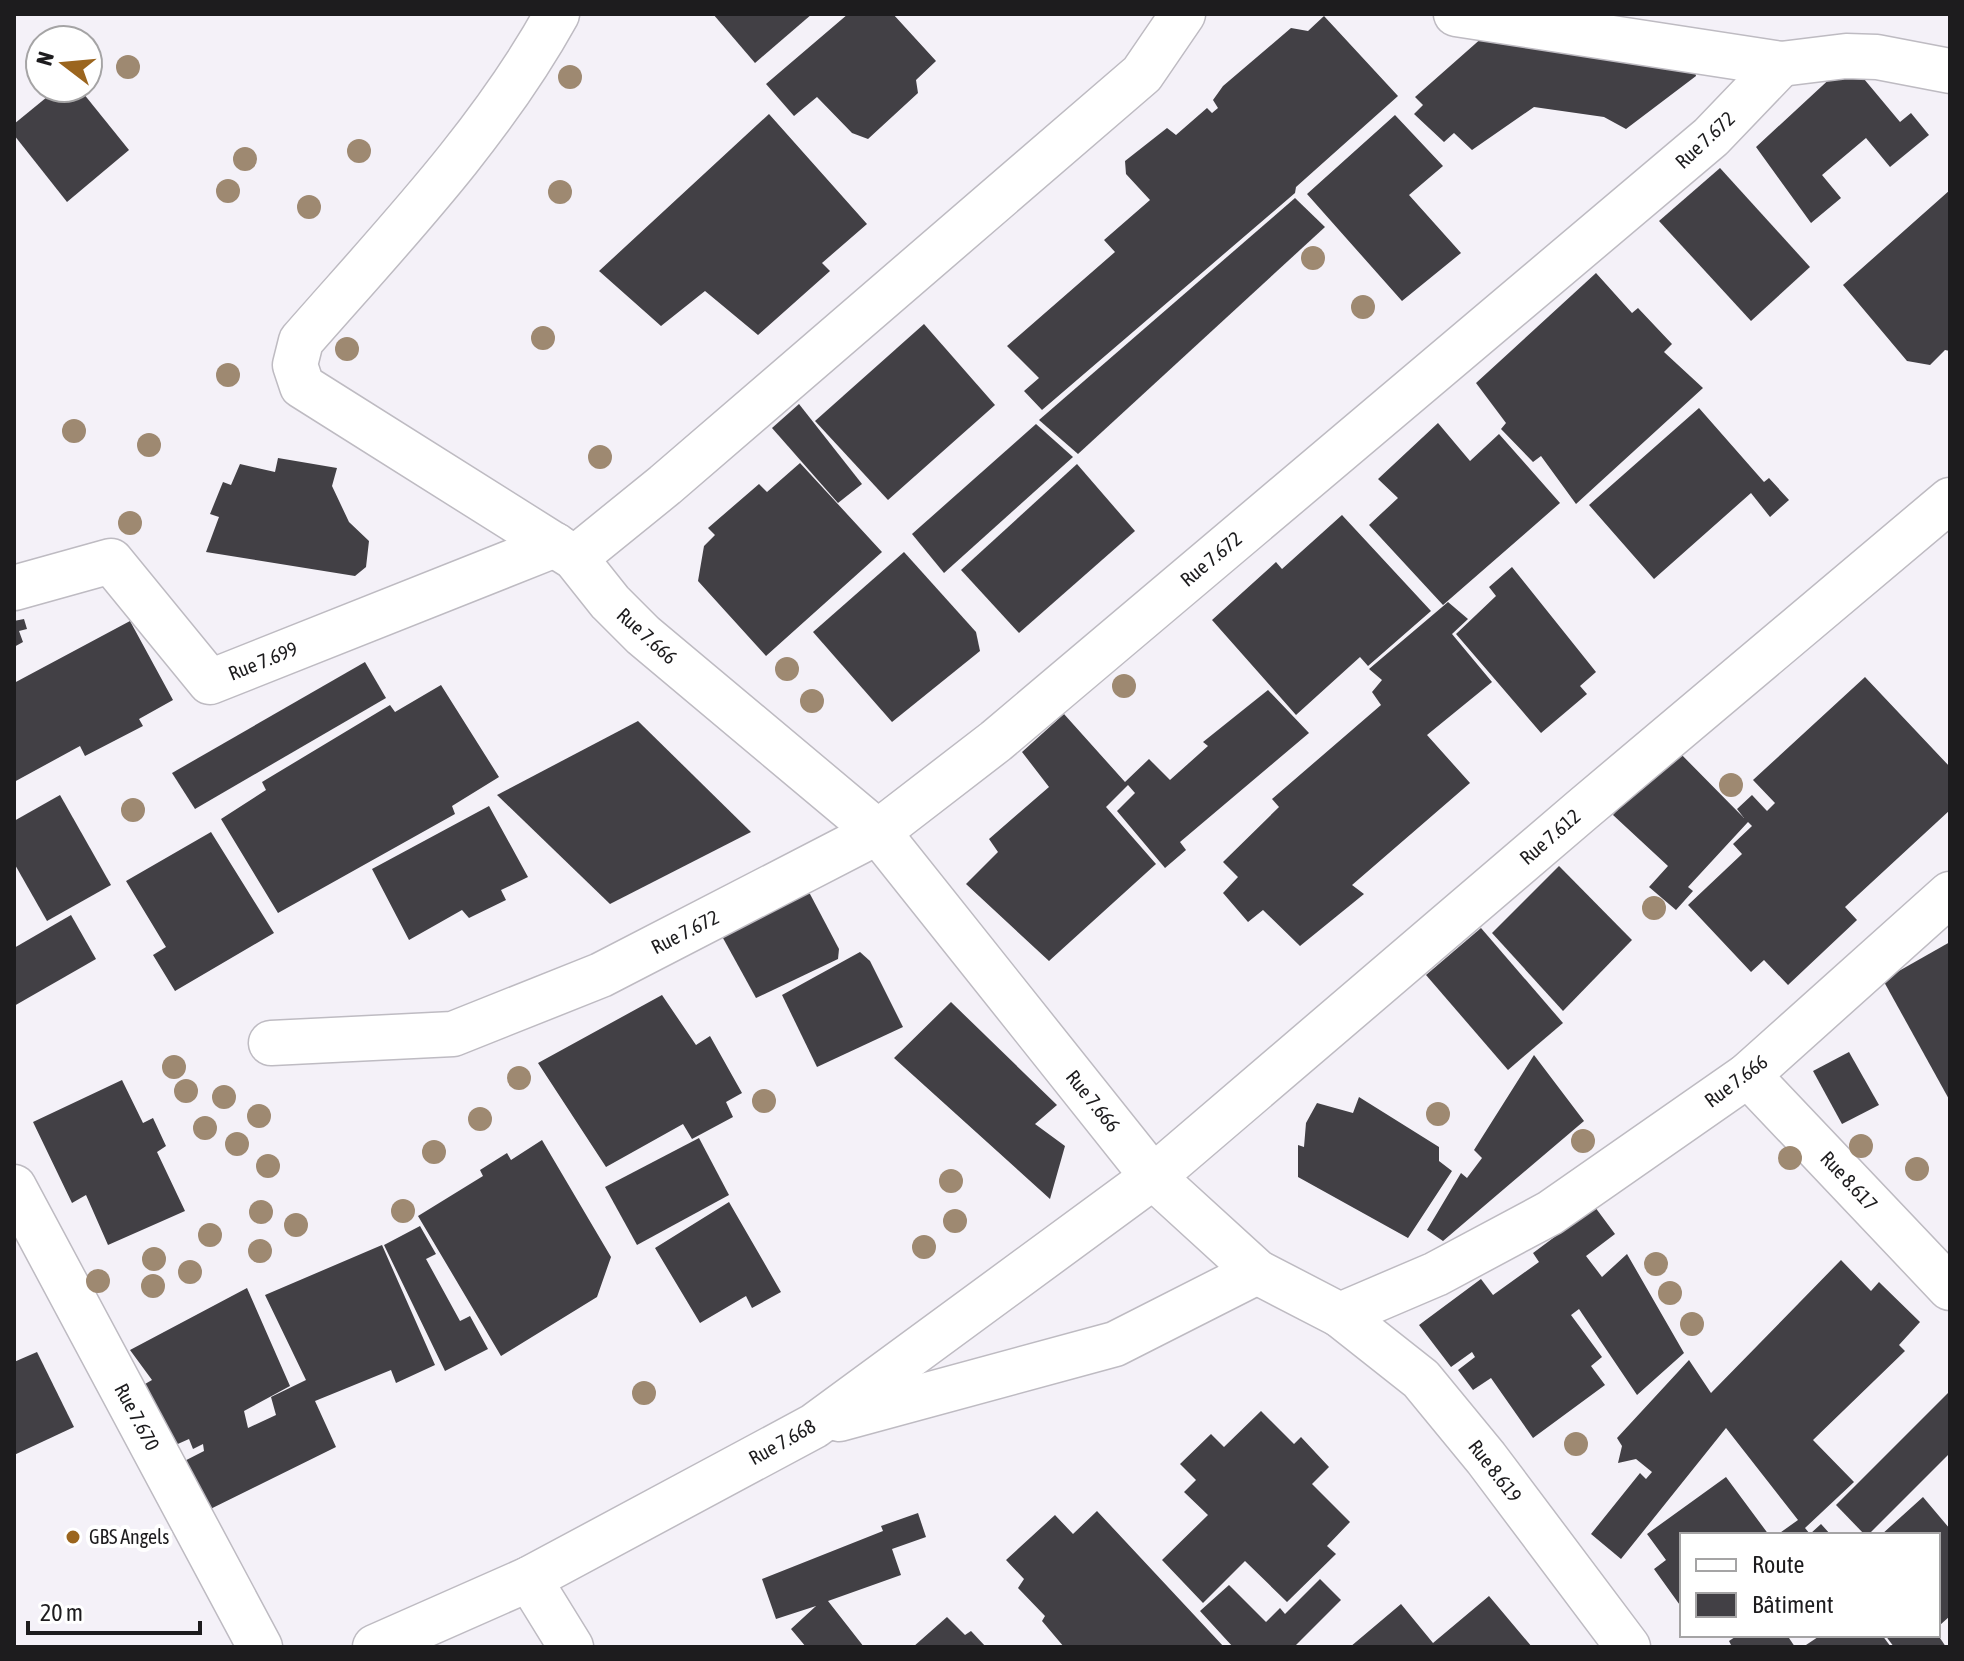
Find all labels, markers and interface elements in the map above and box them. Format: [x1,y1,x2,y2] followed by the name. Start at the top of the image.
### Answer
[24,24,104,104] north arrow
[30,49,59,68] text: N
[1670,106,1739,173] street label: Rue 7.672
[1175,526,1246,591] street label: Rue 7.672
[613,603,682,668] street label: Rue 7.666
[225,636,301,685] street label: Rue 7.699
[1515,804,1585,869] street label: Rue 7.612
[647,905,722,958] street label: Rue 7.672
[1700,1050,1772,1112] street label: Rue 7.666
[1062,1065,1125,1136] street label: Rue 7.666
[1816,1146,1883,1215] street label: Rue 8.617
[110,1379,165,1454] street label: Rue 7.670
[744,1414,819,1469] street label: Rue 7.668
[1464,1435,1527,1506] street label: Rue 8.619
[89,1525,169,1548] place label: GBS Angels
[64,1528,82,1546] marker: GBS Angels
[1680,1533,1940,1637] legend
[1752,1551,1804,1578] text: Route
[28,1585,200,1635] scale bar
[1752,1591,1834,1618] text: Bâtiment
[40,1599,83,1626] text: 20 m

